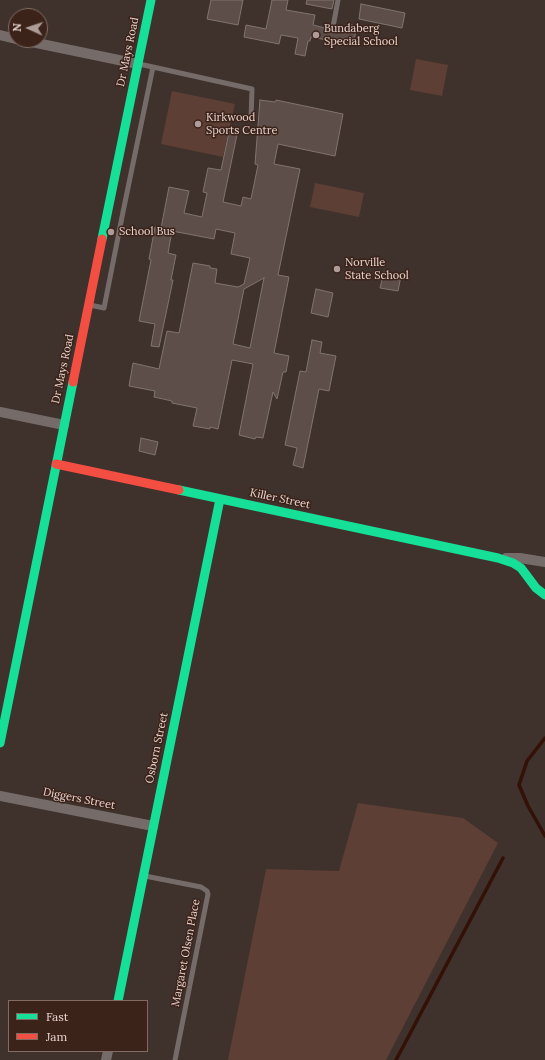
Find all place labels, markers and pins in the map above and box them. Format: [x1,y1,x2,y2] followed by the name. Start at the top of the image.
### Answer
[324,22,398,48] place label: Bundaberg Special School
[311,30,321,40] marker: Bundaberg Special School
[206,111,277,137] place label: Kirkwood Sports Centre
[193,119,203,129] marker: Kirkwood Sports Centre
[119,225,175,239] place label: School Bus
[106,227,116,237] marker: School Bus
[345,256,409,282] place label: Norville State School
[332,264,342,274] marker: Norville State School

